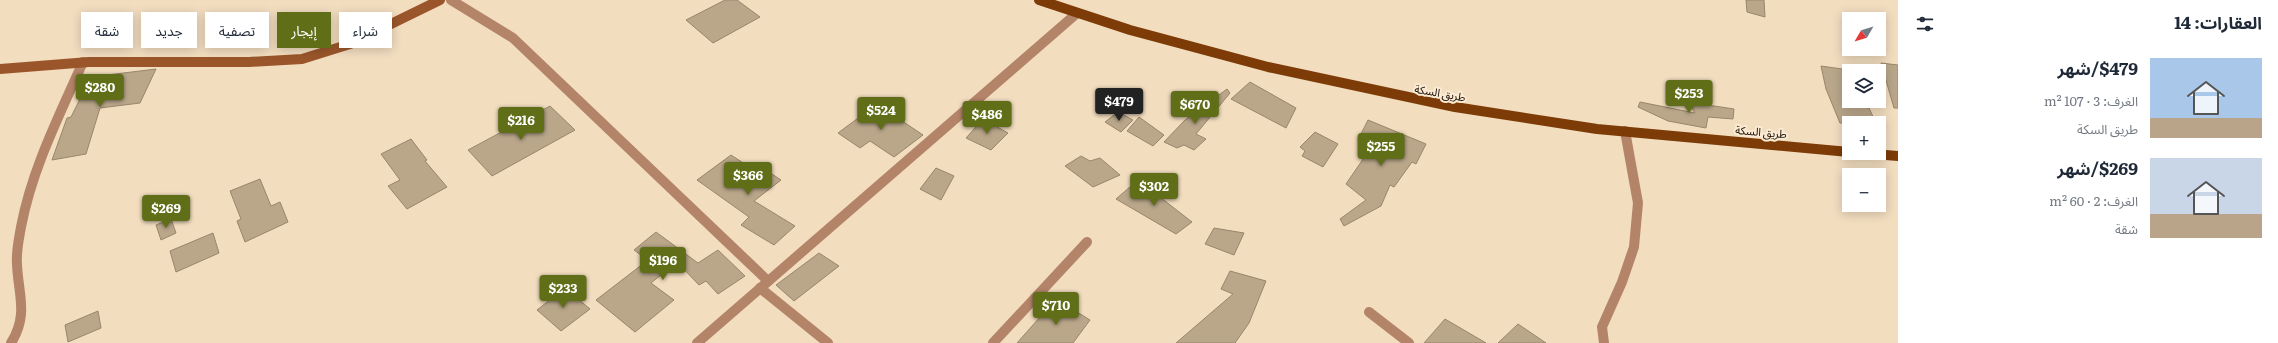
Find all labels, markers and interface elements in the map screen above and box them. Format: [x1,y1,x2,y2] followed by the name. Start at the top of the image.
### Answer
[2174,9,2262,34] text: العقارات: 14
[81,12,133,48] chip: شقة
[141,12,197,48] chip: جديد
[205,12,269,48] chip: تصفية
[277,12,331,48] chip: إيجار
[339,12,392,48] chip: شراء
[1842,12,1886,56] north arrow
[1842,12,1886,212] map controls
[1914,13,1936,35] icon: filters
[2057,55,2138,80] text: $479/شهر
[1842,64,1886,108] button: layers
[76,74,124,108] pin: $280
[2182,74,2230,122] icon: home
[85,77,115,96] text: $280
[1413,80,1467,104] street label: طريق السكة
[1665,80,1713,114] pin: $253
[1675,83,1703,102] text: $253
[1095,88,1143,122] pin: $479
[1104,91,1134,110] text: $479
[1171,91,1219,125] pin: $670
[2044,91,2138,110] text: الغرف: 3 · 107 m²
[1180,94,1210,113] text: $670
[857,97,905,131] pin: $524
[866,100,896,119] text: $524
[963,101,1011,135] pin: $486
[972,104,1002,123] text: $486
[497,107,545,141] pin: $216
[507,110,535,129] text: $216
[1842,116,1886,160] button: +
[2077,119,2138,138] text: طريق السكة
[1735,121,1787,141] street label: طريق السكة
[1357,133,1405,167] pin: $255
[1367,136,1395,155] text: $255
[2057,155,2138,180] text: $269/شهر
[724,162,772,196] pin: $366
[733,165,763,184] text: $366
[1842,168,1886,212] button: −
[1130,173,1178,207] pin: $302
[2182,174,2230,222] icon: home
[1139,176,1169,195] text: $302
[2049,191,2138,210] text: الغرف: 2 · 60 m²
[142,195,190,229] pin: $269
[151,198,181,217] text: $269
[2115,219,2138,238] text: شقة
[639,247,687,281] pin: $196
[649,250,677,269] text: $196
[539,275,587,309] pin: $233
[549,278,577,297] text: $233
[1032,292,1080,326] pin: $710
[1042,295,1070,314] text: $710

